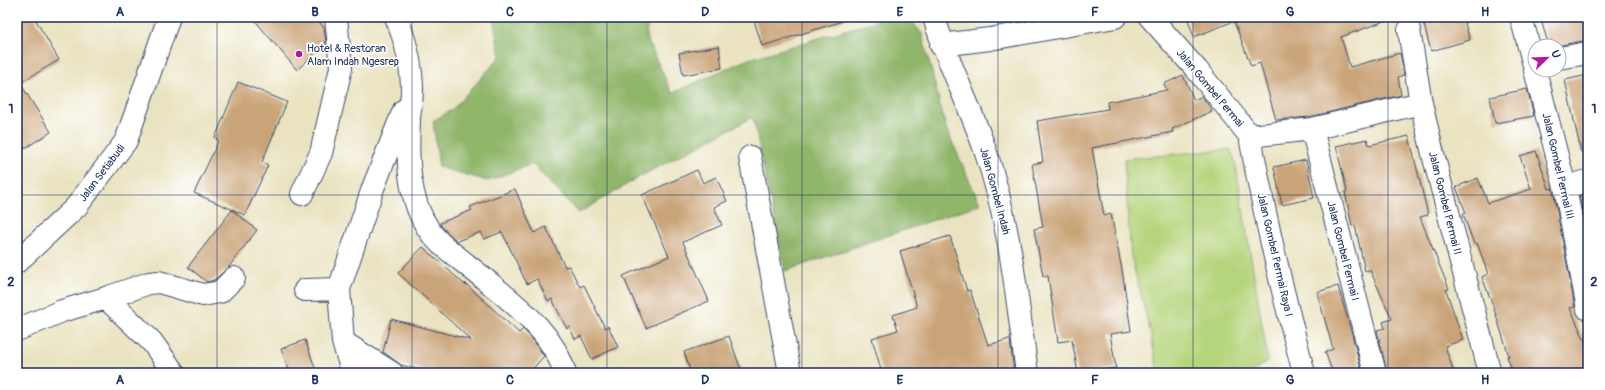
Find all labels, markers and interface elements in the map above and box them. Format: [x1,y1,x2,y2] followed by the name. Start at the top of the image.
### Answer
[116,4,125,20] text: A
[311,4,319,20] text: B
[506,4,514,20] text: C
[701,4,709,20] text: D
[897,4,904,20] text: E
[1091,4,1099,20] text: F
[1286,4,1295,20] text: G
[1481,4,1489,20] text: H
[1527,38,1567,78] north arrow
[307,42,399,68] place label: Hotel & Restoran Alam Indah Ngesrep
[1174,47,1246,129] street label: Jalan Gombel Permai
[1548,48,1563,60] text: U
[294,49,304,59] marker: Hotel & Restoran Alam Indah Ngesrep
[8,101,14,117] text: 1
[1591,101,1597,117] text: 1
[1539,112,1577,220] street label: Jalan Gombel Permai III
[76,142,128,204] street label: Jalan Setiabudi
[977,146,1013,236] street label: Jalan Gombel Indah
[1426,150,1464,256] street label: Jalan Gombel Permai II
[1254,192,1296,318] street label: Jalan Gombel Permai Raya I
[1324,200,1362,302] street label: Jalan Gombel Permai I
[7,274,15,290] text: 2
[1590,274,1598,290] text: 2
[116,372,125,388] text: A
[311,372,319,388] text: B
[506,372,514,388] text: C
[701,372,709,388] text: D
[897,372,904,388] text: E
[1091,372,1099,388] text: F
[1286,372,1295,388] text: G
[1481,372,1489,388] text: H

